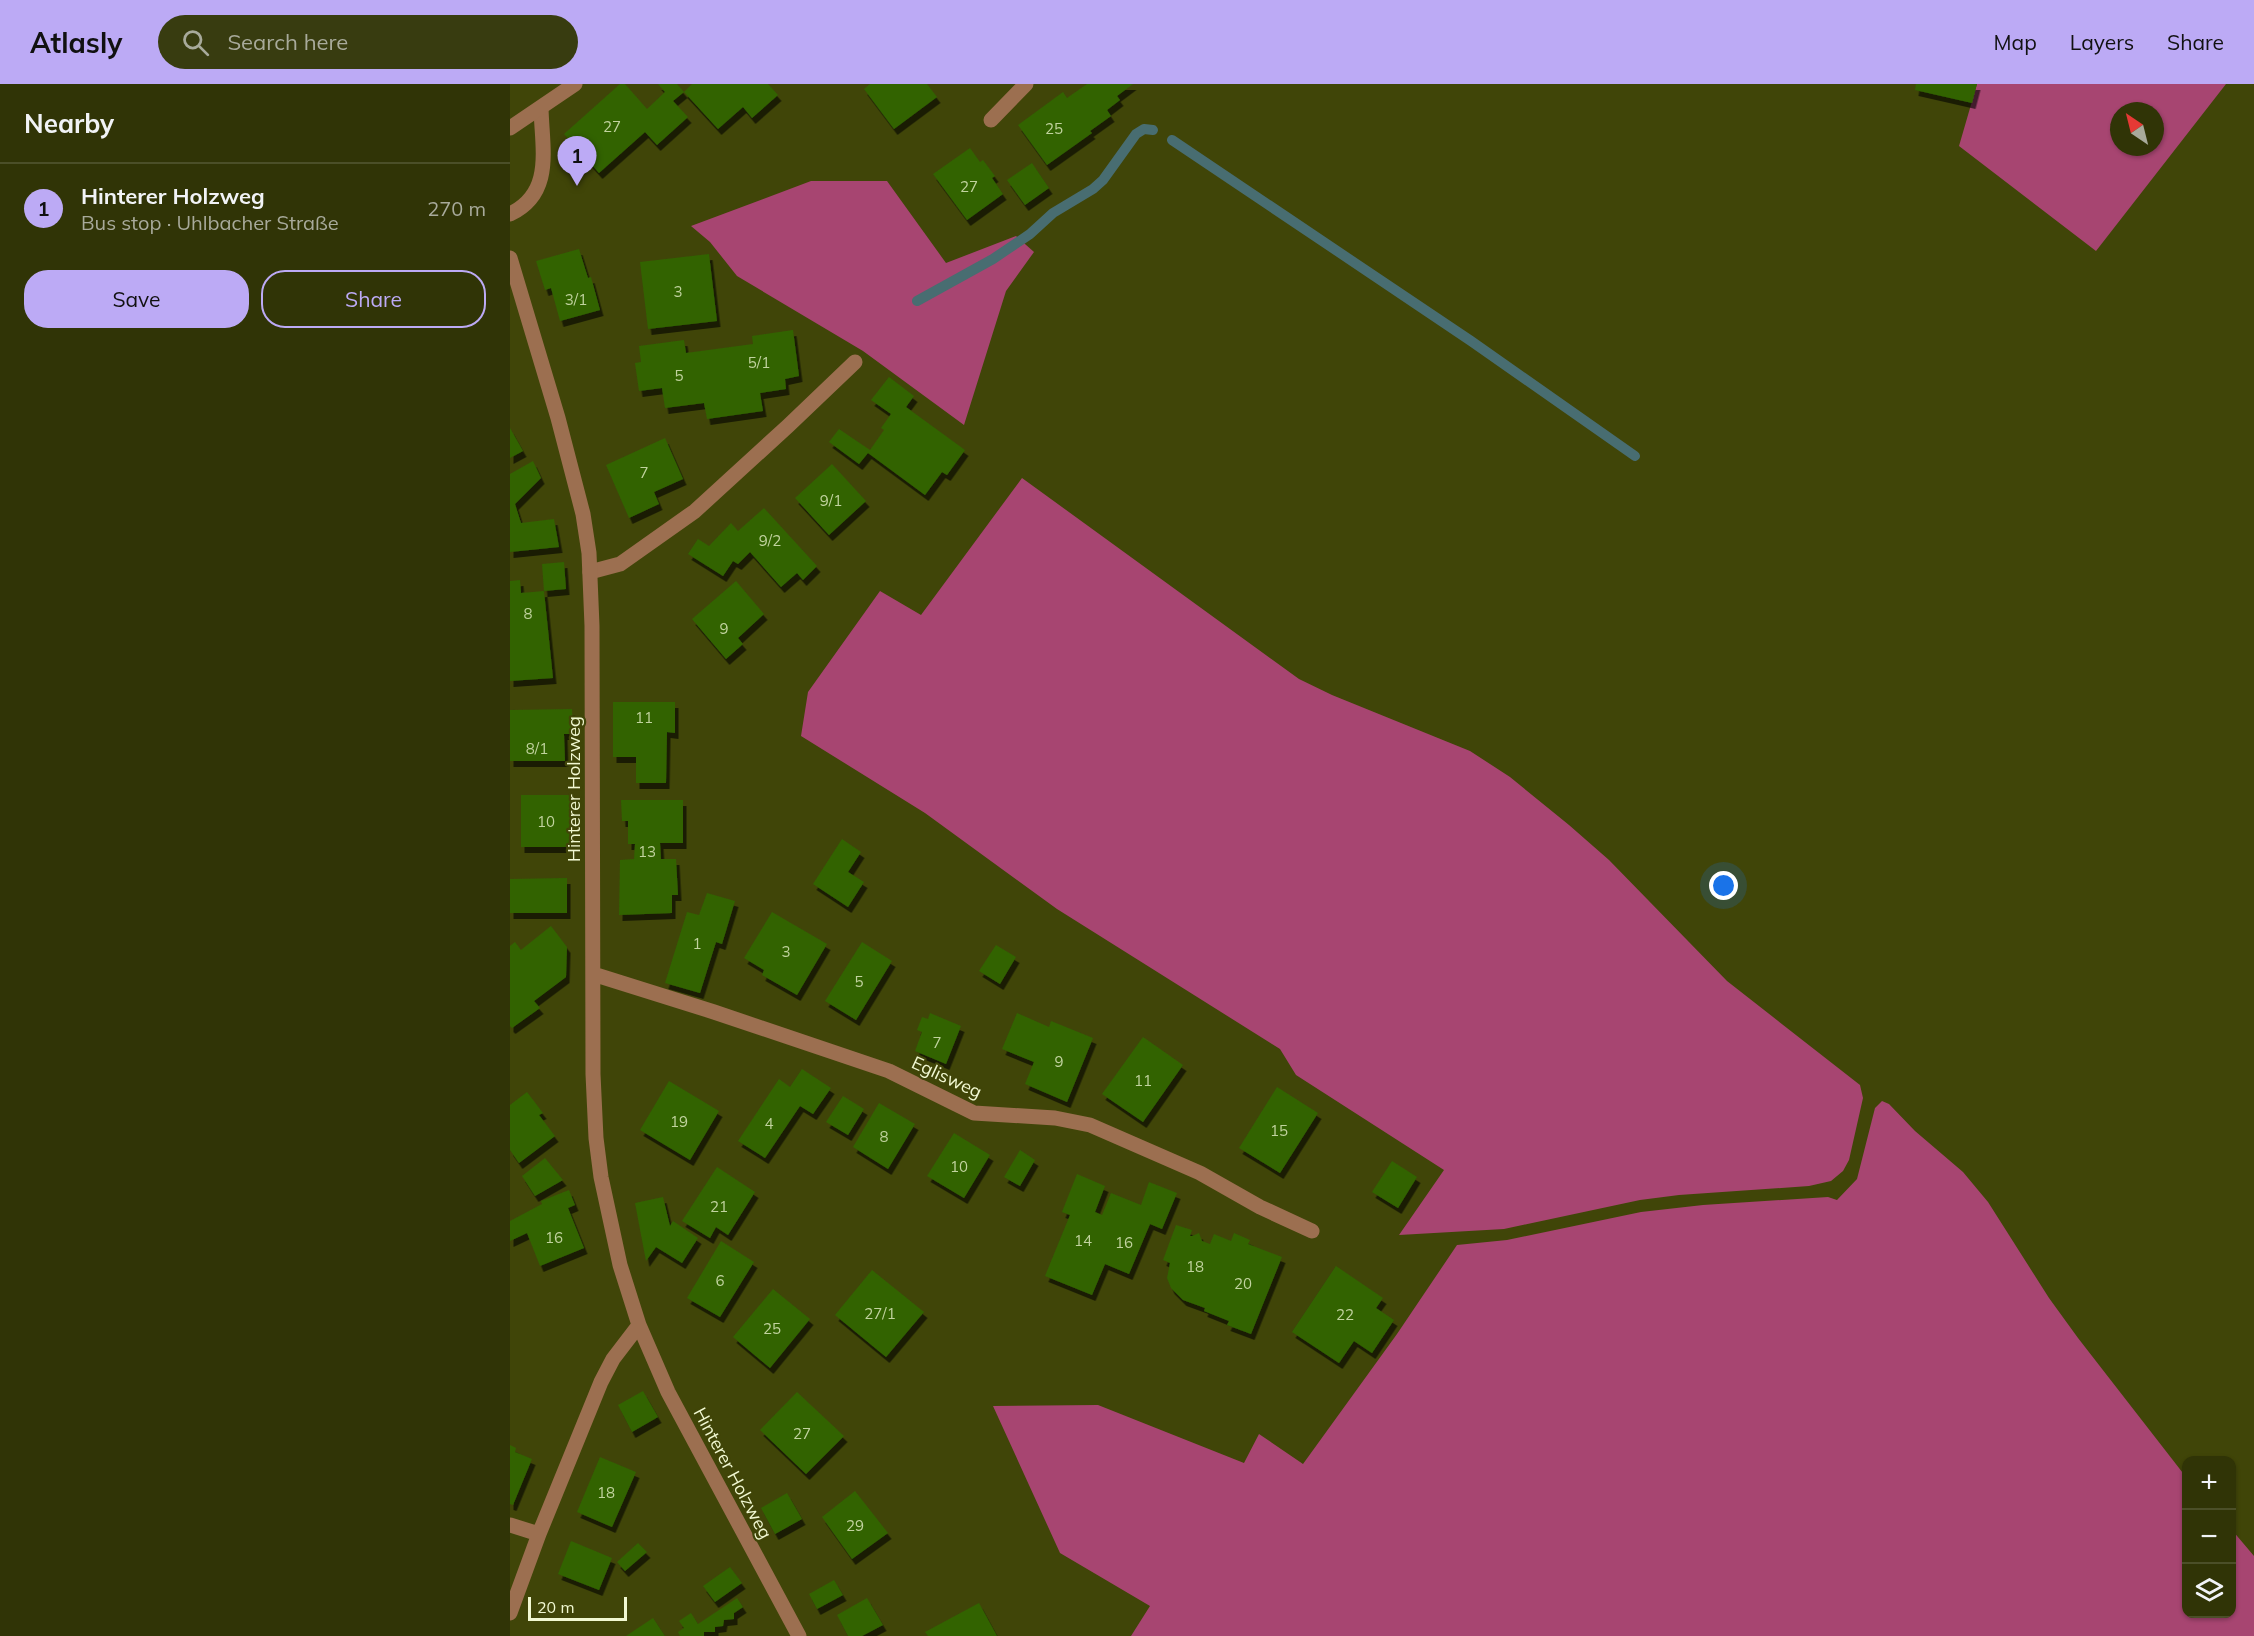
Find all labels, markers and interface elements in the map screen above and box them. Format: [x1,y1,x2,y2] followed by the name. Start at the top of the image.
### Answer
[158,15,578,69] search box
[30,25,122,60] text: Atlasly
[179,26,212,59] icon: search
[227,28,348,56] text: Search here
[1994,29,2037,55] text: Map
[2070,29,2134,55] text: Layers
[2167,29,2224,55] text: Share
[2110,102,2164,156] north arrow
[24,107,114,140] text: Nearby
[603,117,621,136] house number: 27
[1045,119,1063,138] house number: 25
[558,136,596,186] pin: 1
[960,177,978,196] house number: 27
[81,182,265,210] text: Hinterer Holzweg
[38,196,50,221] text: 1
[427,196,486,221] text: 270 m
[81,210,339,235] text: Bus stop · Uhlbacher Straße
[24,270,249,328] button: Save
[261,270,486,328] button: Share
[673,282,683,301] house number: 3
[565,290,587,309] house number: 3/1
[748,353,770,372] house number: 5/1
[674,366,684,385] house number: 5
[639,463,649,482] house number: 7
[820,491,842,510] house number: 9/1
[759,531,781,550] house number: 9/2
[523,604,533,623] house number: 8
[719,619,729,638] house number: 9
[635,708,653,727] house number: 11
[562,716,585,862] street label: Hinterer Holzweg
[526,739,548,758] house number: 8/1
[537,812,555,831] house number: 10
[638,842,656,861] house number: 13
[1709,871,1738,900] your location
[692,934,702,953] house number: 1
[781,942,791,961] house number: 3
[854,972,864,991] house number: 5
[932,1033,942,1052] house number: 7
[908,1051,986,1103] street label: Eglisweg
[1054,1052,1064,1071] house number: 9
[1134,1071,1152,1090] house number: 11
[670,1112,688,1131] house number: 19
[764,1114,774,1133] house number: 4
[1270,1121,1288,1140] house number: 15
[879,1127,889,1146] house number: 8
[950,1157,968,1176] house number: 10
[710,1197,728,1216] house number: 21
[545,1228,563,1247] house number: 16
[1074,1231,1092,1250] house number: 14
[1115,1233,1133,1252] house number: 16
[1186,1257,1204,1276] house number: 18
[715,1271,725,1290] house number: 6
[1234,1274,1252,1293] house number: 20
[864,1304,896,1323] house number: 27/1
[1336,1305,1354,1324] house number: 22
[763,1319,781,1338] house number: 25
[689,1403,777,1543] street label: Hinterer Holzweg
[793,1424,811,1443] house number: 27
[2182,1456,2236,1618] map controls
[2182,1456,2236,1510] button: +
[597,1483,615,1502] house number: 18
[2182,1510,2236,1564] button: −
[846,1516,864,1535] house number: 29
[2182,1564,2236,1618] button: layers
[528,1594,627,1622] scale bar
[537,1597,574,1617] text: 20 m

